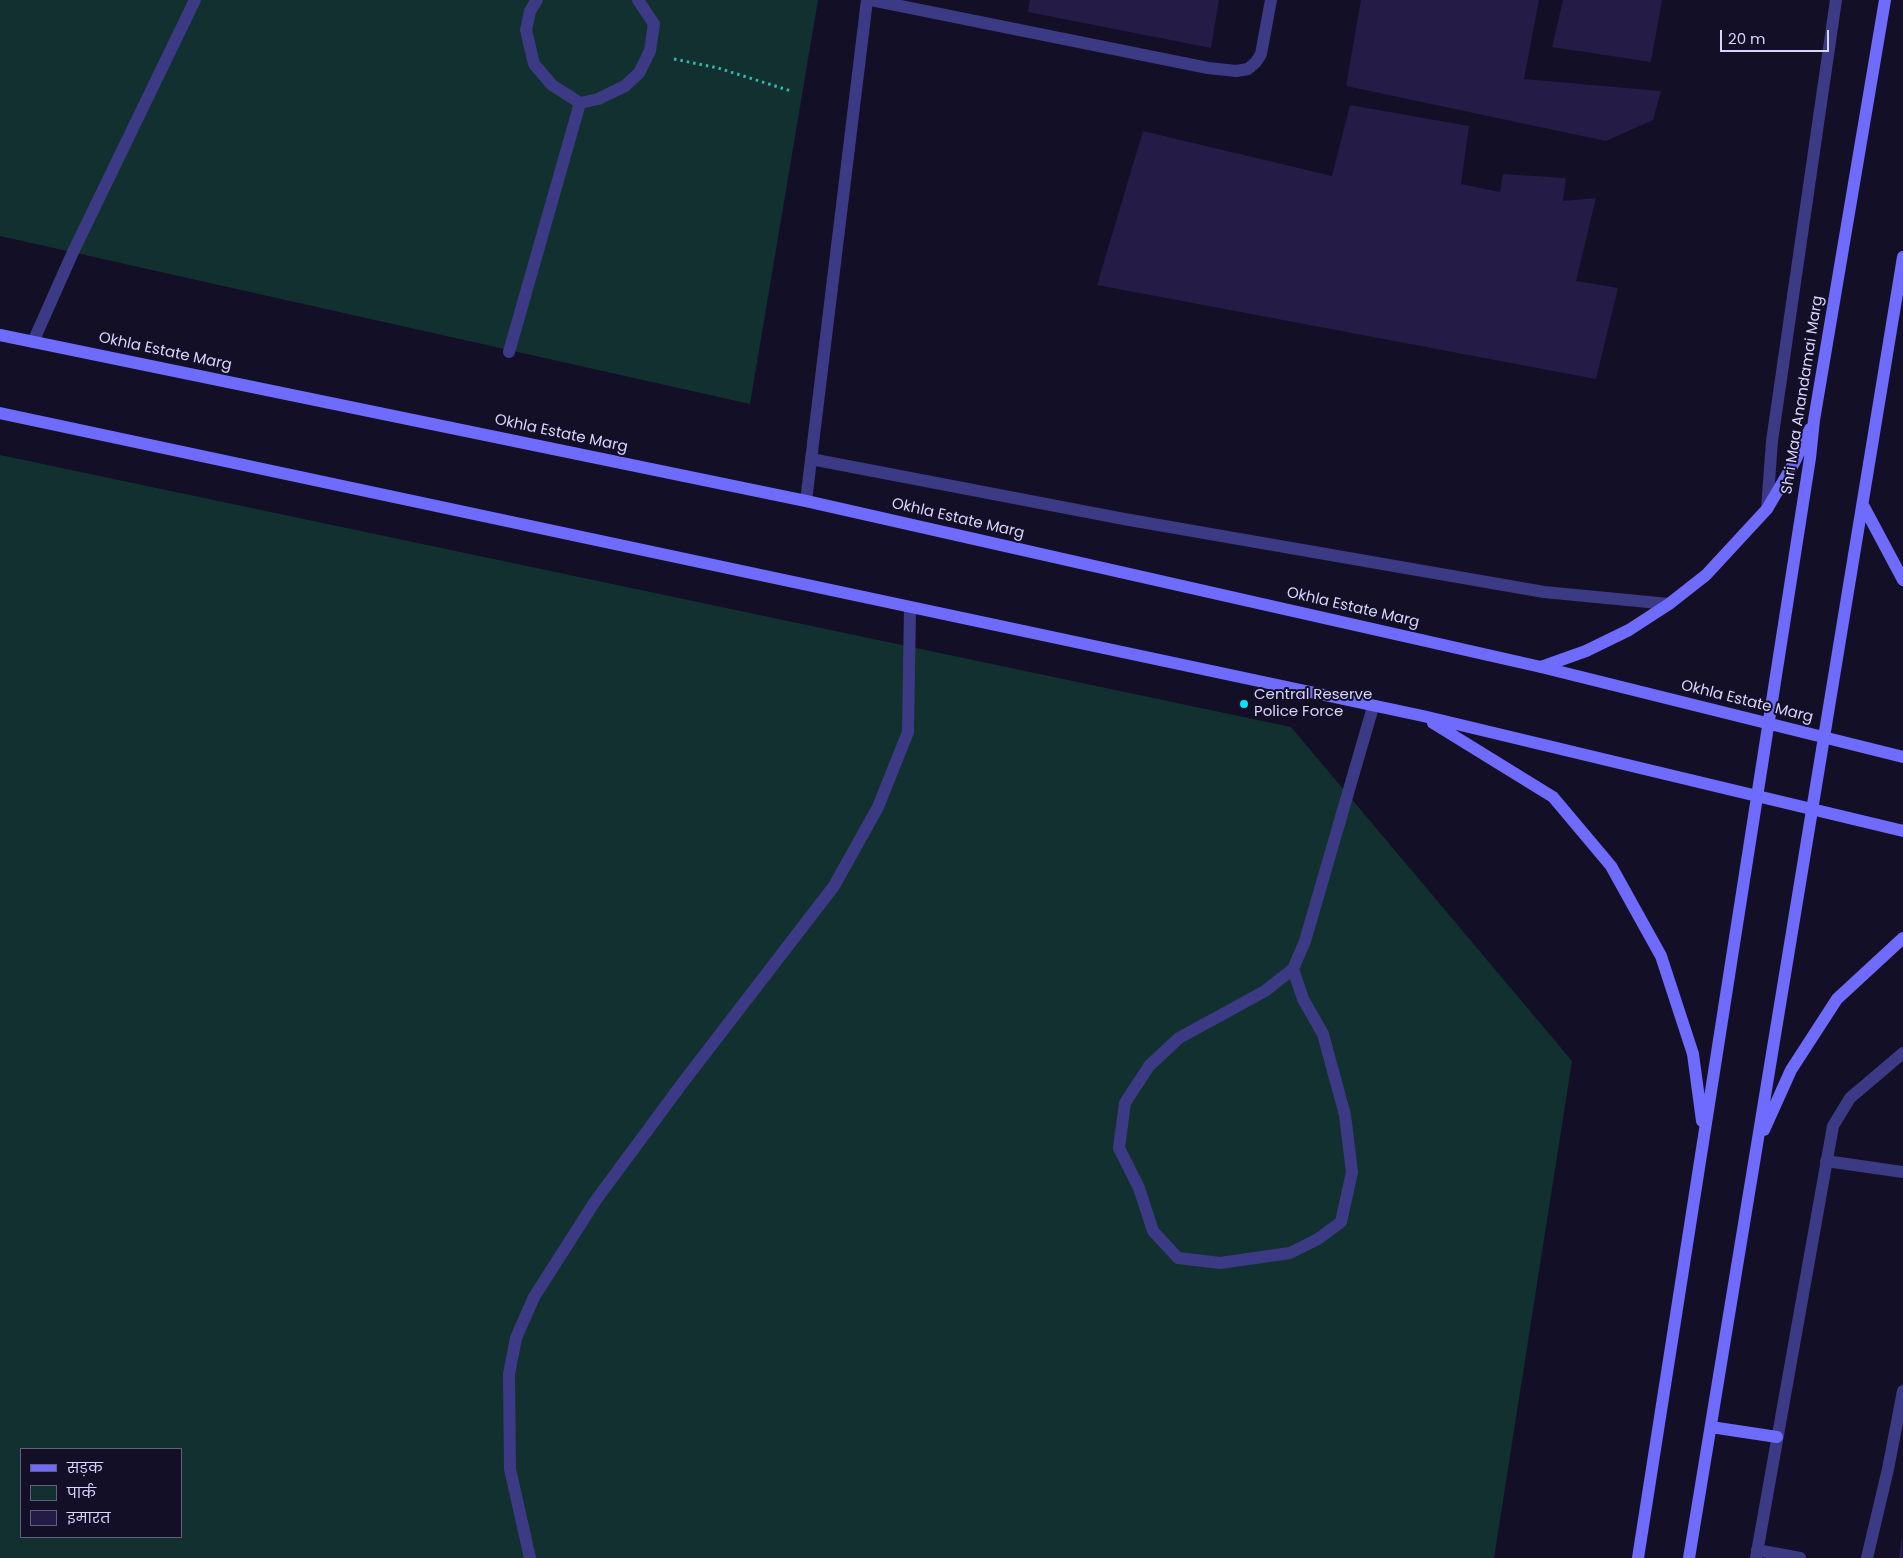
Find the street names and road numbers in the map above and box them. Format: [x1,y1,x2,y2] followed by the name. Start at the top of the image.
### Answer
[1778,294,1828,496] street label: Shri Maa Anandamai Marg
[97,329,233,375] street label: Okhla Estate Marg
[493,411,629,457] street label: Okhla Estate Marg
[890,495,1026,543] street label: Okhla Estate Marg
[1285,584,1421,632] street label: Okhla Estate Marg
[1679,677,1815,727] street label: Okhla Estate Marg

